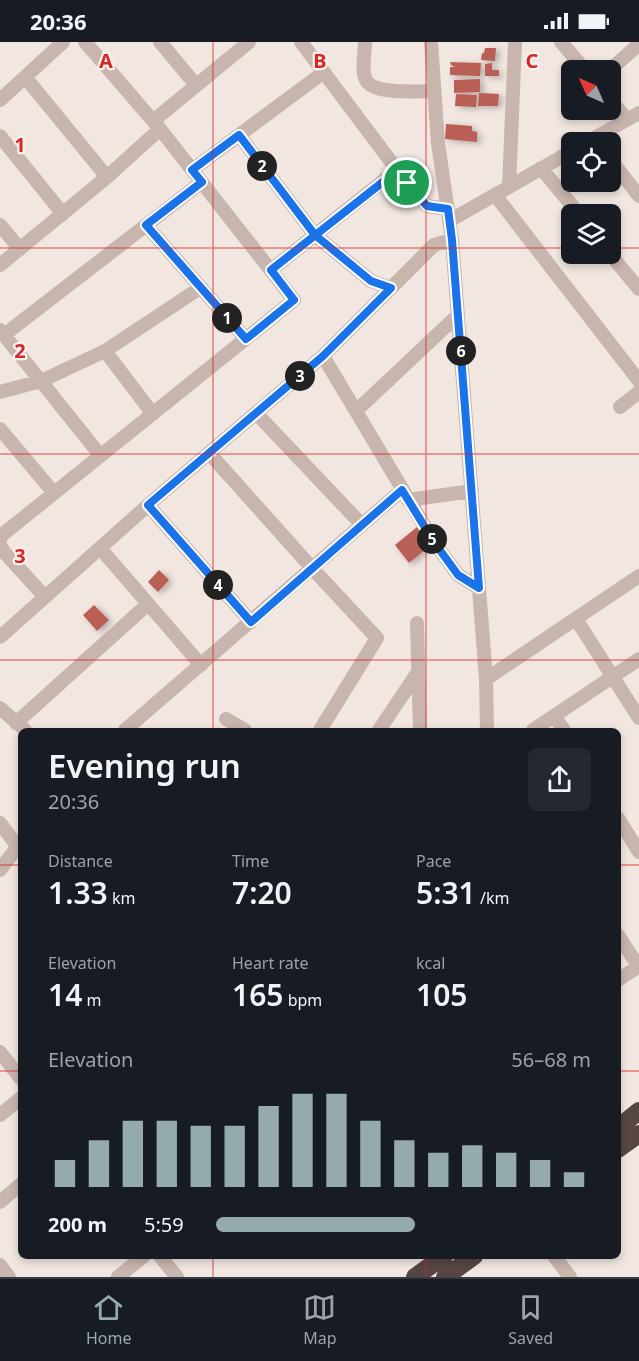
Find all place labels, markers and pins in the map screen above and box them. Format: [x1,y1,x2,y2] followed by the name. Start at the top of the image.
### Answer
[247,151,277,181] pin: 2
[381,157,432,208] pin
[212,303,242,333] pin: 1
[446,336,476,366] pin: 6
[285,361,315,391] pin: 3
[417,524,447,554] pin: 5
[203,570,233,600] pin: 4

